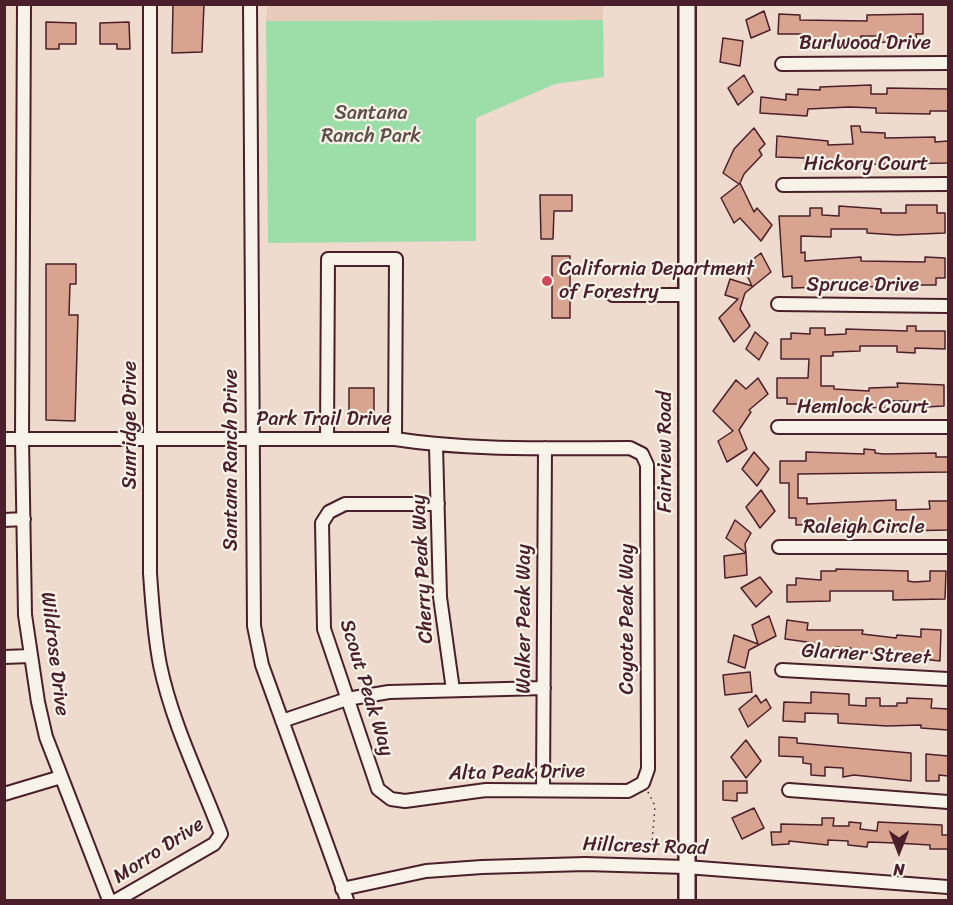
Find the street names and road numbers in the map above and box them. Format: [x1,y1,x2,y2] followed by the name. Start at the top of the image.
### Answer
[799,32,931,56] street label: Burlwood Drive
[804,153,928,177] street label: Hickory Court
[807,274,919,298] street label: Spruce Drive
[119,361,143,489] street label: Sunridge Drive
[220,369,244,551] street label: Santana Ranch Drive
[654,391,678,513] street label: Fairview Road
[797,396,929,420] street label: Hemlock Court
[256,408,392,432] street label: Park Trail Drive
[407,494,439,644] street label: Cherry Peak Way
[803,516,925,540] street label: Raleigh Circle
[513,544,537,694] street label: Walker Peak Way
[616,544,640,694] street label: Coyote Peak Way
[34,591,74,717] street label: Wildrose Drive
[334,617,398,759] street label: Scout Peak Way
[801,640,931,670] street label: Glarner Street
[449,760,585,786] street label: Alta Peak Drive
[109,813,209,889] street label: Morro Drive
[582,833,708,861] street label: Hillcrest Road

